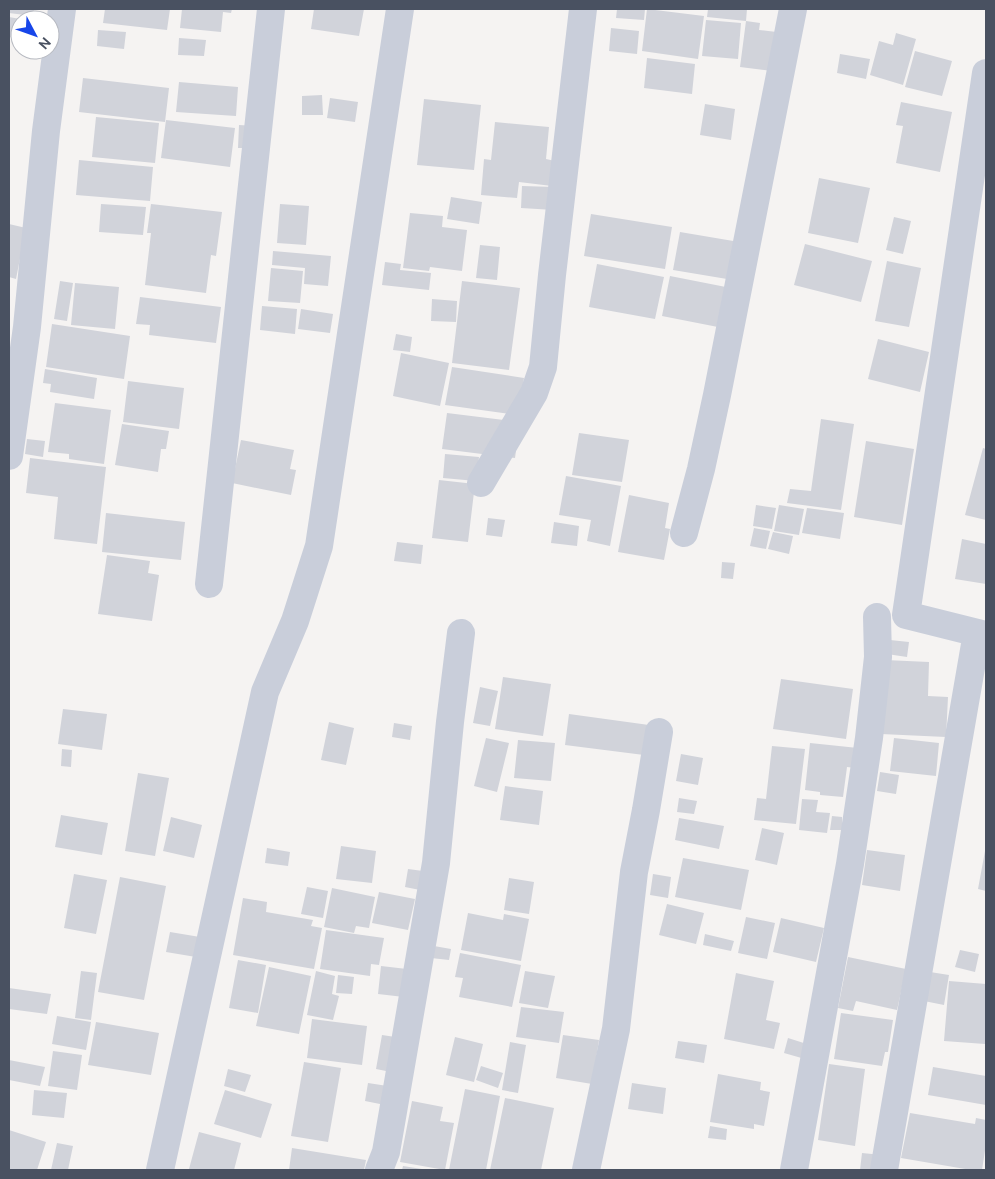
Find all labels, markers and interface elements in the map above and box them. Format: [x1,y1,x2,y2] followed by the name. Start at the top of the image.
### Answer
[10,10,60,60] north arrow
[35,34,54,53] text: N

